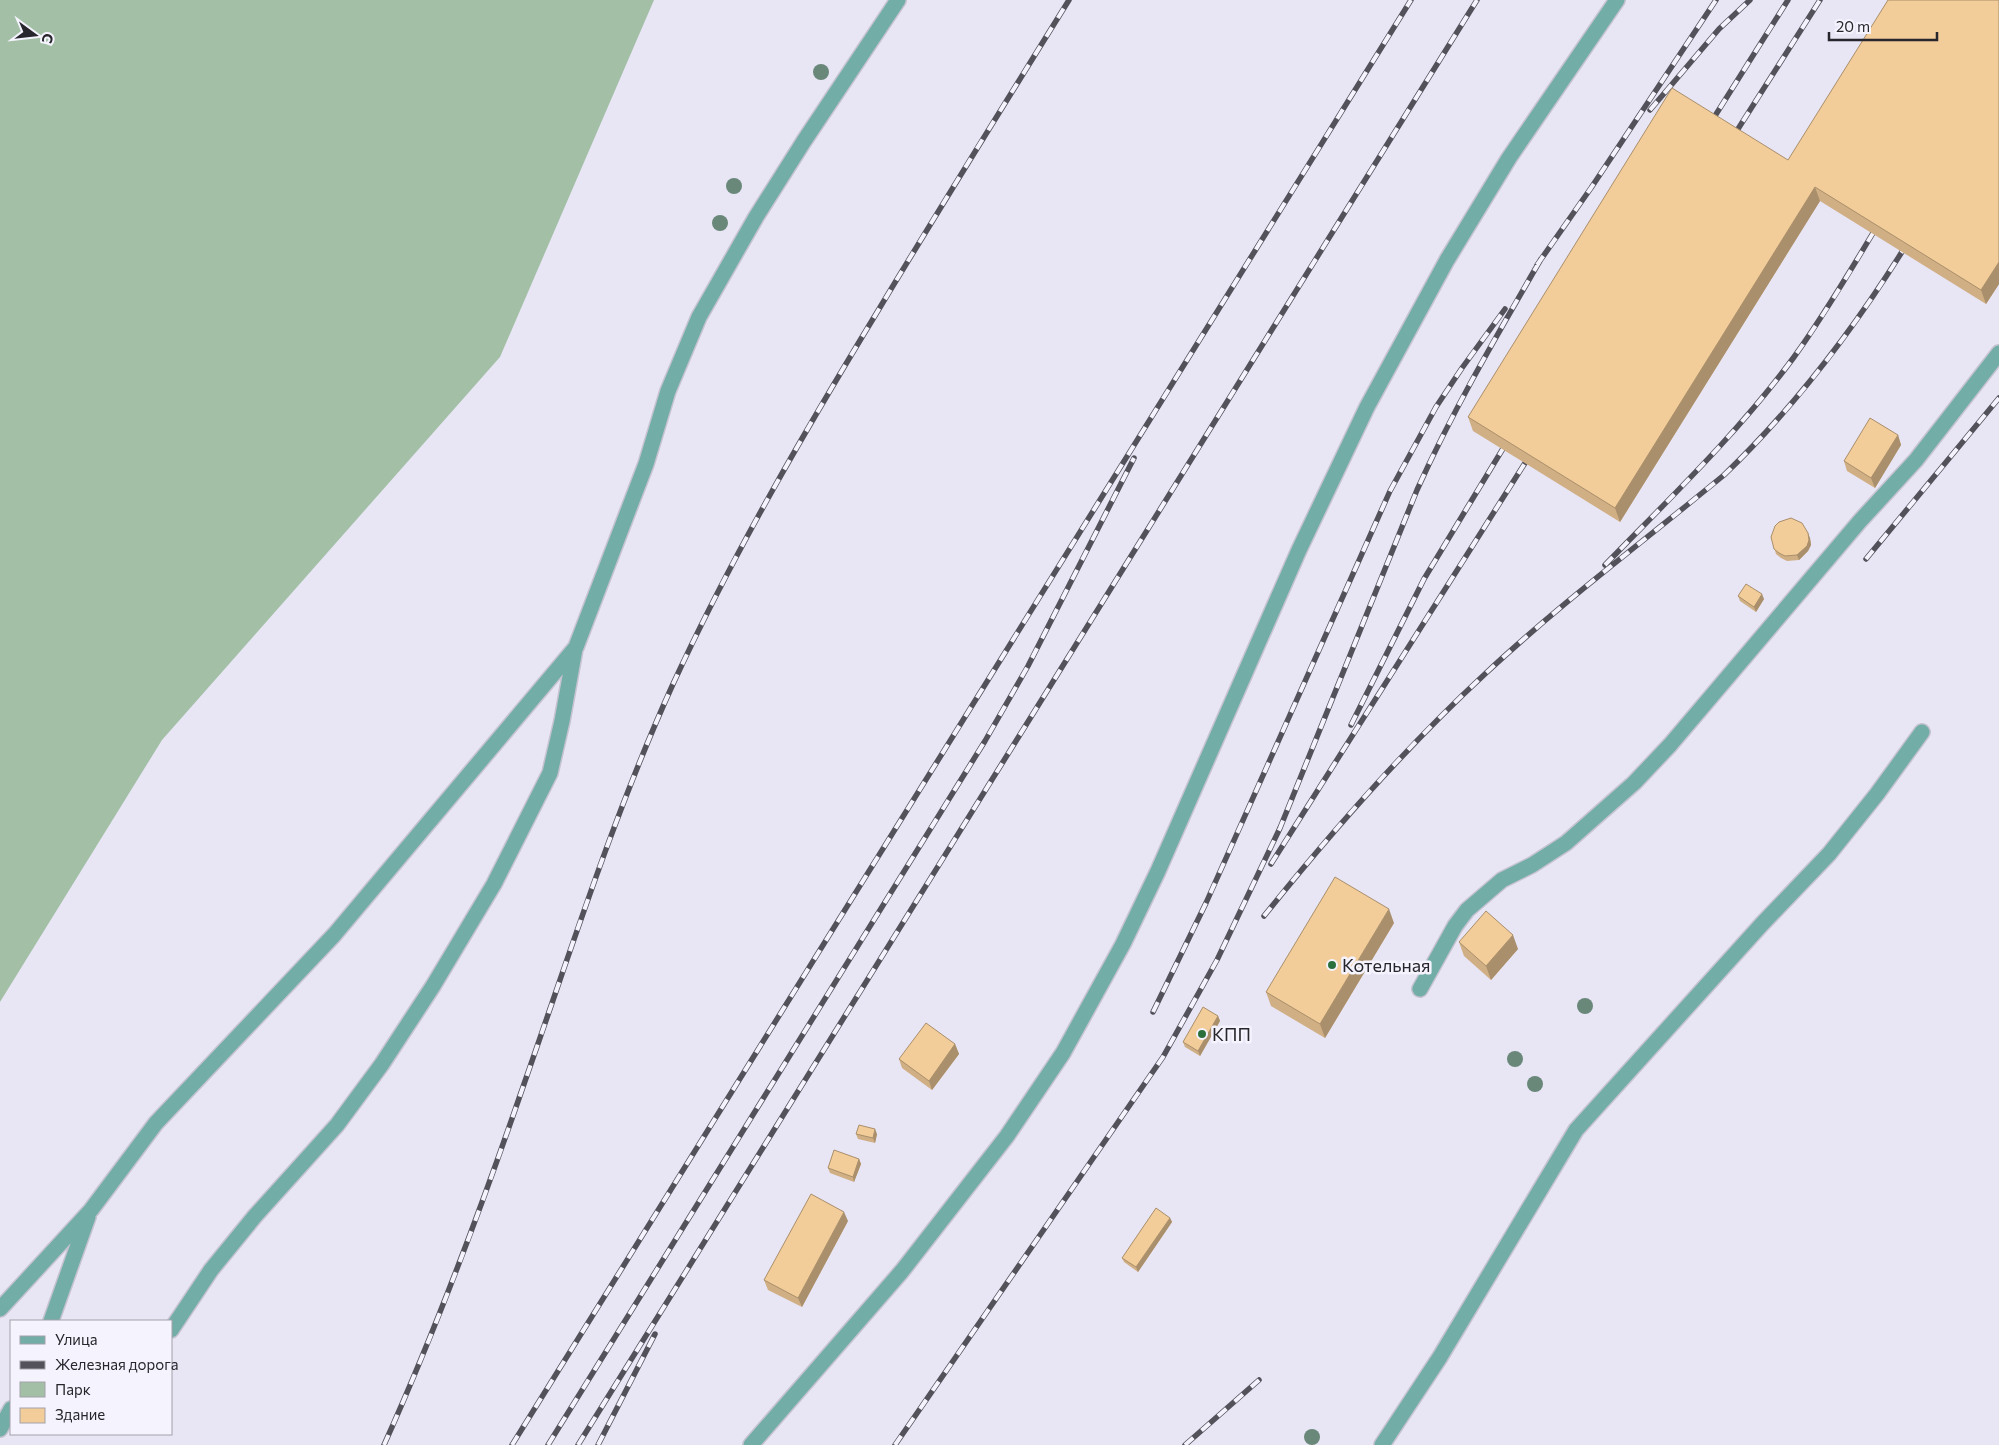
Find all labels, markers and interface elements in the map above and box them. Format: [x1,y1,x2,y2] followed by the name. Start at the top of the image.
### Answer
[10,10,60,60] north arrow
[1829,10,1936,42] scale bar
[1836,17,1870,35] text: 20 m
[39,32,57,45] text: С
[1342,954,1431,976] place label: Котельная
[1326,959,1338,971] marker: Котельная
[1212,1023,1251,1045] place label: КПП
[1196,1028,1208,1040] marker: КПП
[10,1320,172,1435] legend
[55,1330,97,1348] text: Улица
[55,1355,179,1373] text: Железная дорога
[55,1380,91,1398] text: Парк
[55,1405,105,1423] text: Здание

